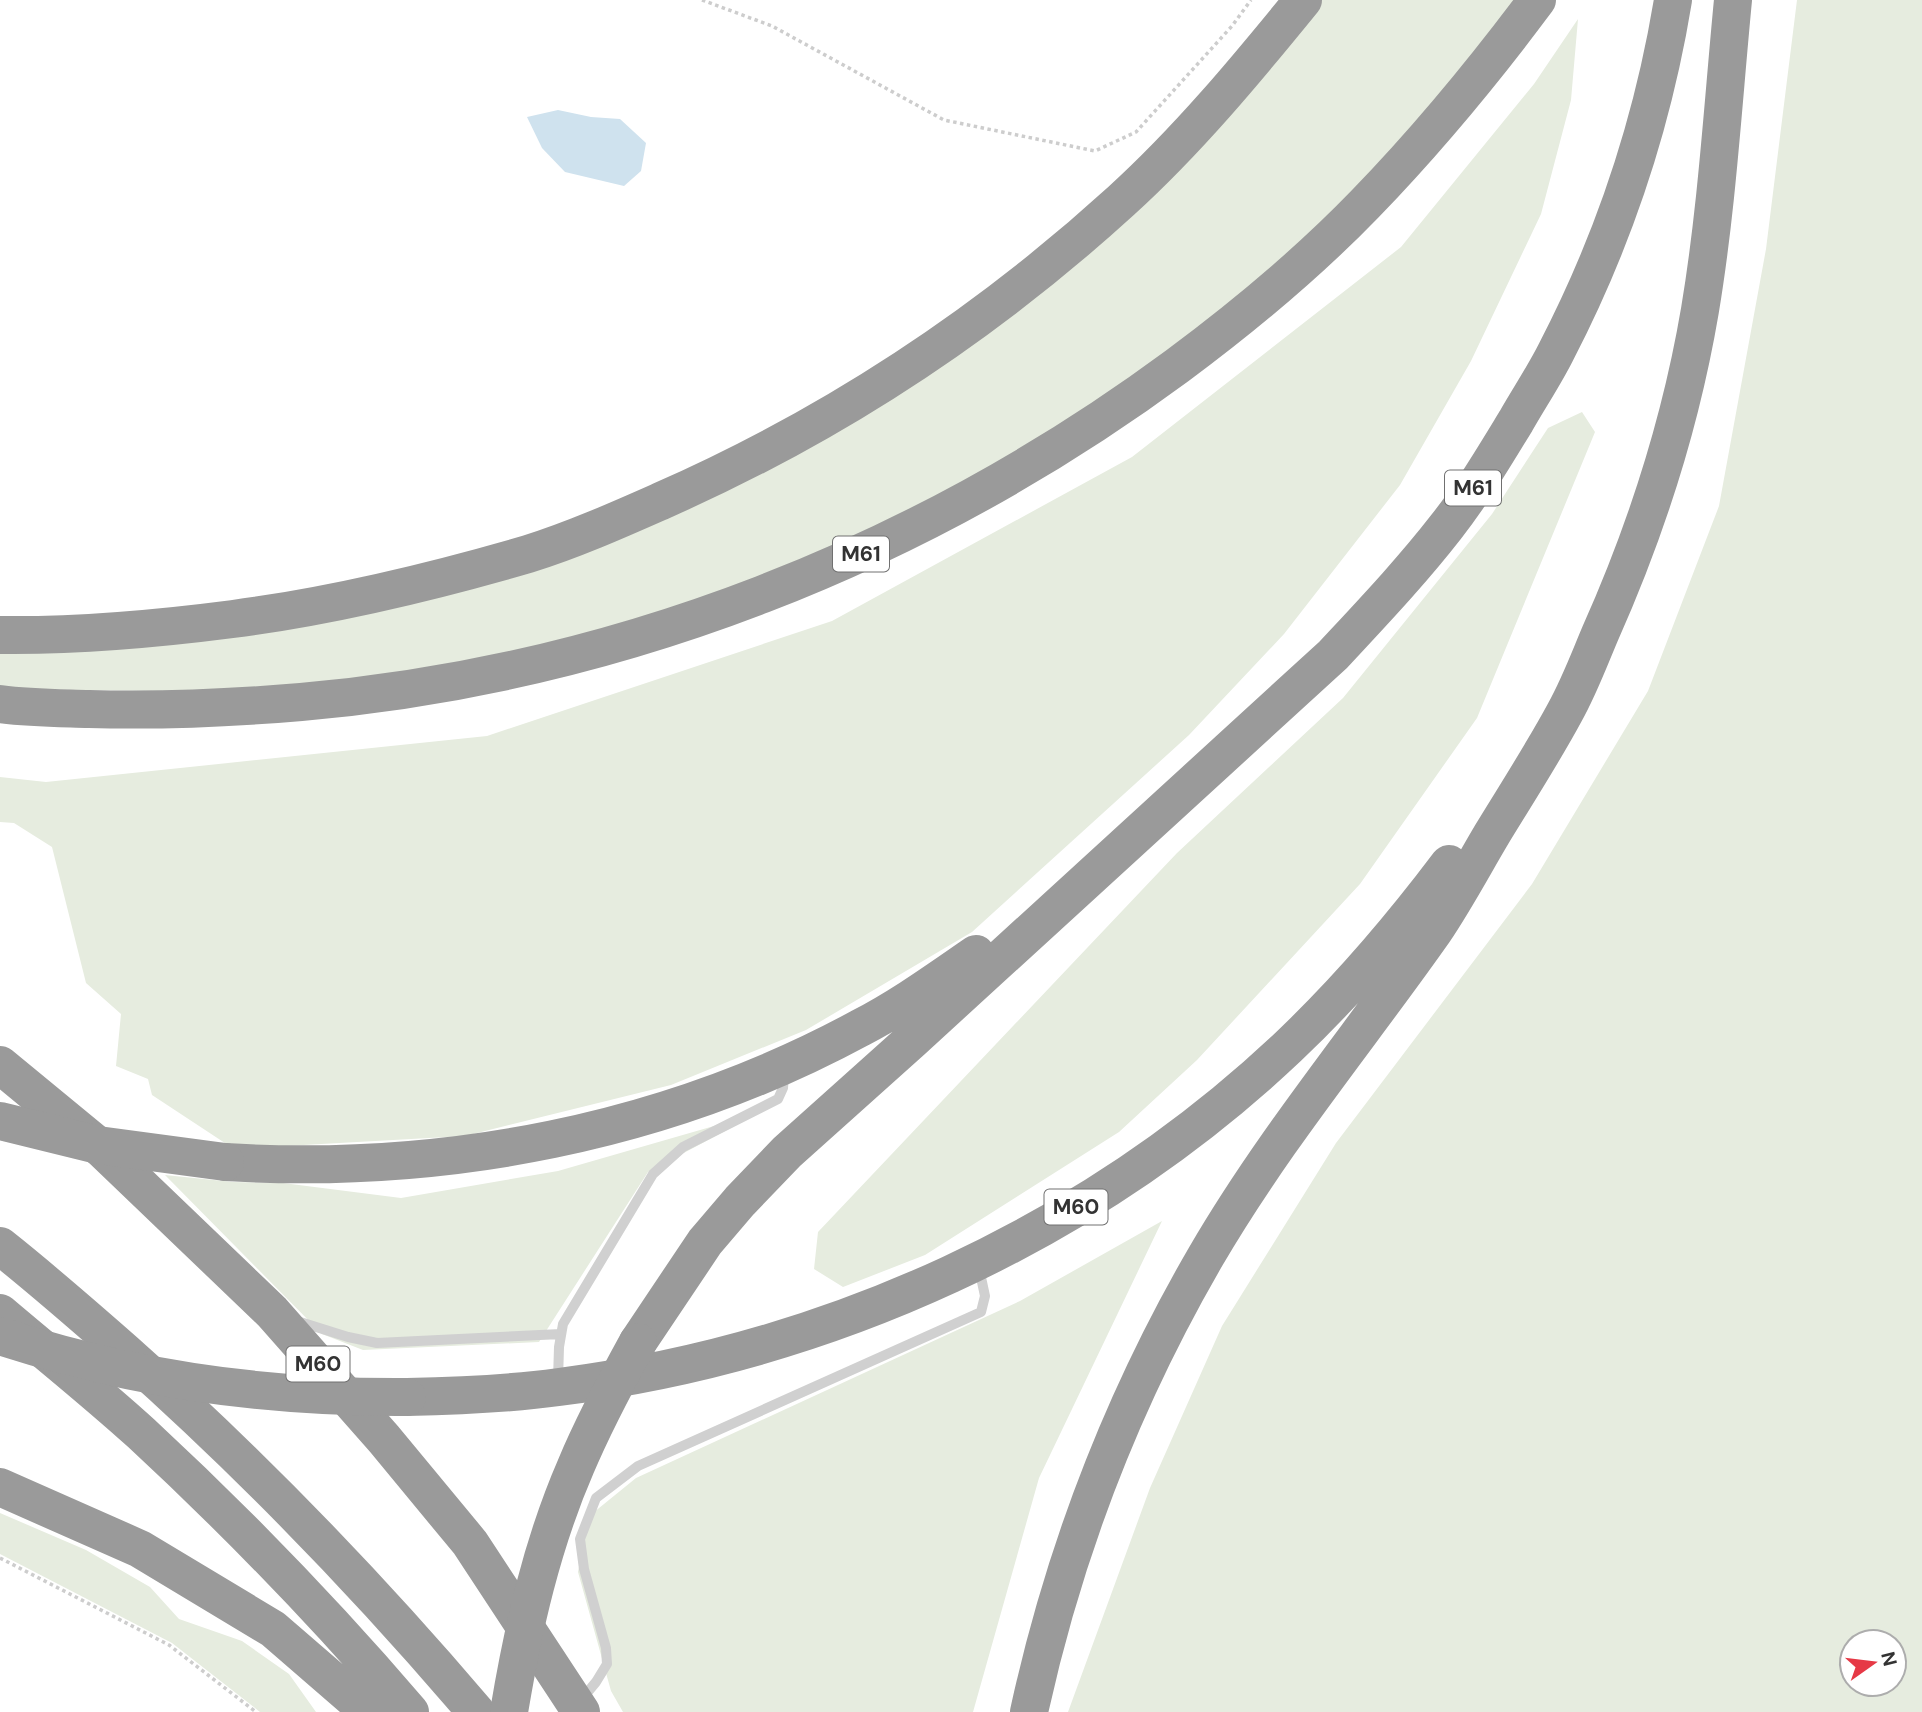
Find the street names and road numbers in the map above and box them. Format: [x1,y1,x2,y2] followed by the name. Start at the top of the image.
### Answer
[1445,470,1501,505] road number: M61
[833,536,889,572] road number: M61
[1044,1190,1108,1224] road number: M60
[286,1346,350,1382] road number: M60

